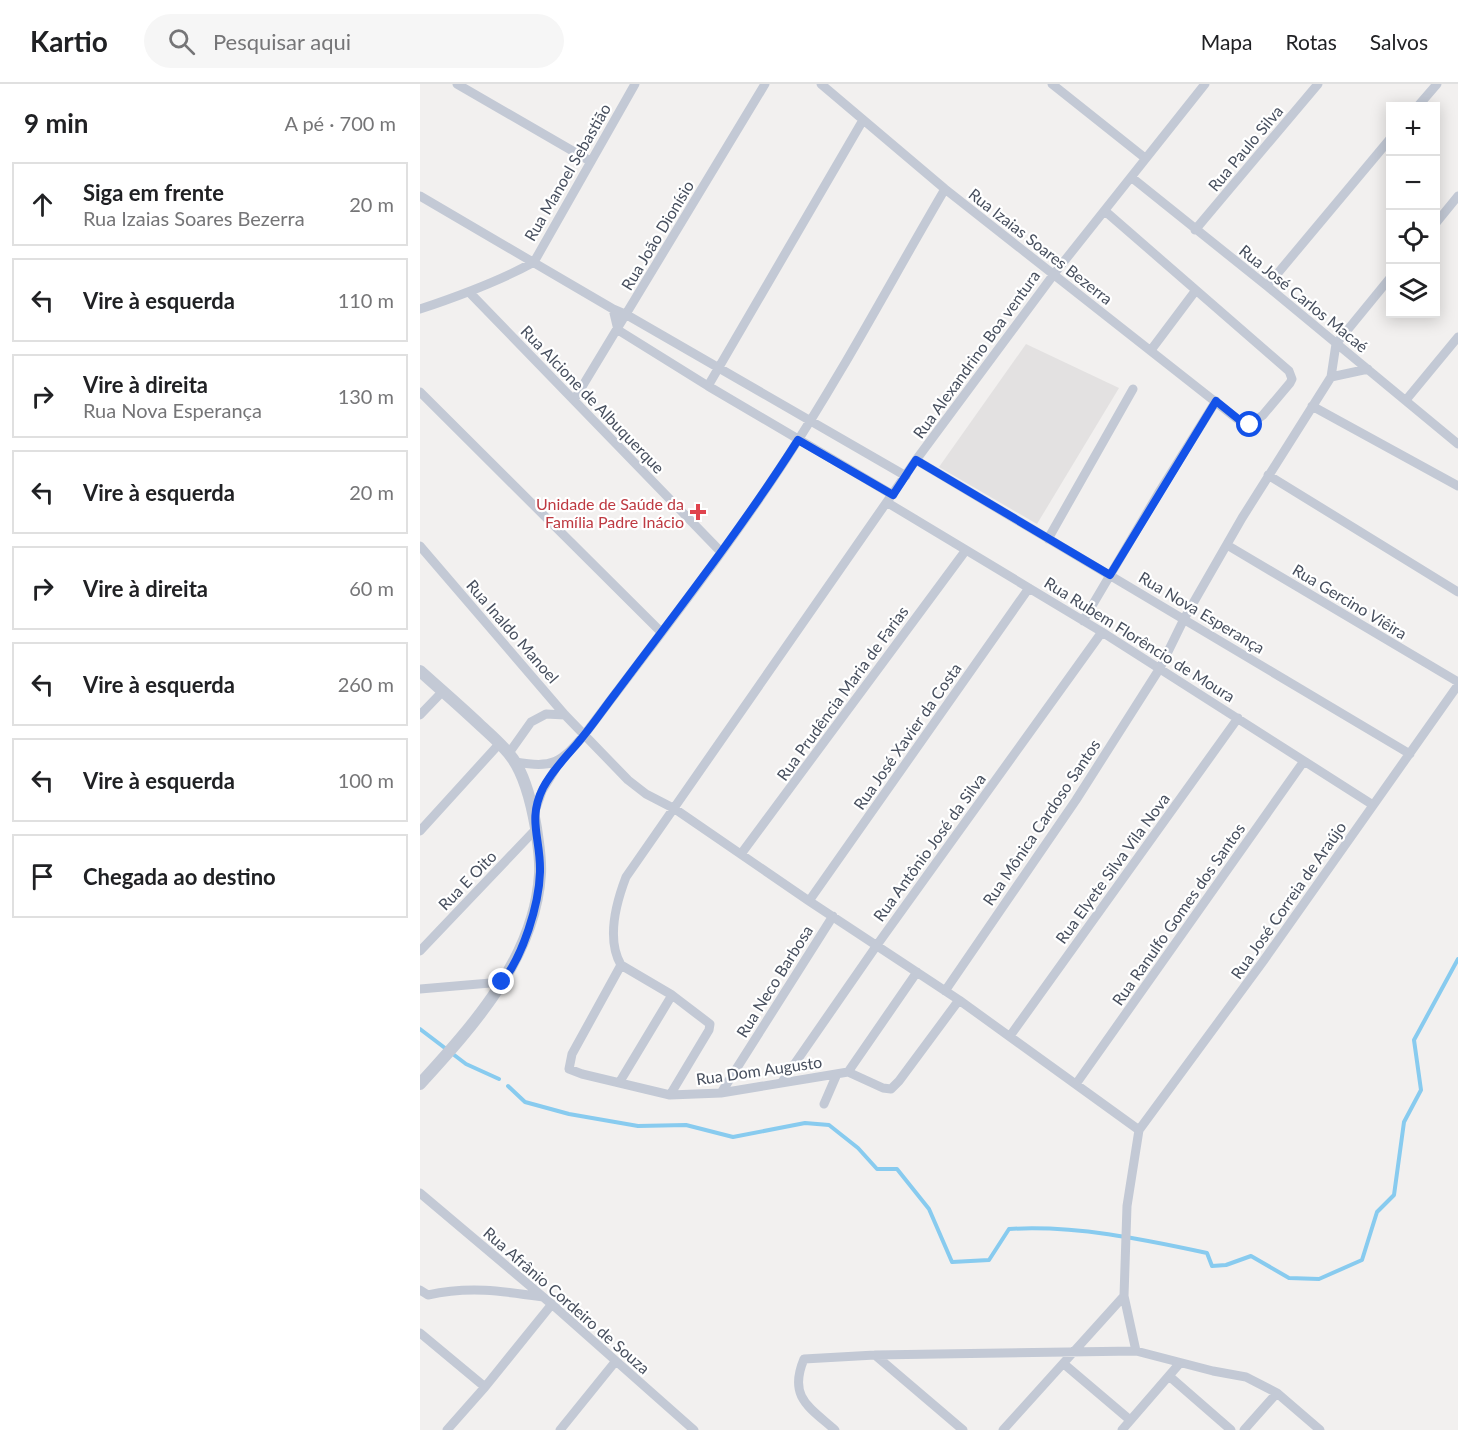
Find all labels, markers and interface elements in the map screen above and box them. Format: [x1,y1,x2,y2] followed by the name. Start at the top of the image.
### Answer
[144,14,564,68] search box
[30,24,108,58] text: Kartio
[165,25,198,58] icon: search
[213,28,351,55] text: Pesquisar aqui
[1201,29,1253,54] text: Mapa
[1286,29,1337,54] text: Rotas
[1370,29,1428,54] text: Salvos
[520,100,614,244] street label: Rua Manoel Sebastião
[1204,101,1286,195] street label: Rua Paulo Silva
[1386,102,1440,318] map controls
[1386,102,1440,156] button: +
[24,107,88,139] text: 9 min
[284,111,396,135] text: A pé · 700 m
[1386,156,1440,210] button: −
[617,177,697,293] street label: Rua João Dionísio
[83,179,224,206] text: Siga em frente
[965,184,1117,308] street label: Rua Izaias Soares Bezerra
[26,188,59,221] icon: ahead
[349,192,394,216] text: 20 m
[83,206,305,230] text: Rua Izaias Soares Bezerra
[1386,210,1440,264] button: locate
[1236,240,1372,356] street label: Rua José Carlos Macaé
[1386,264,1440,318] button: layers
[909,266,1043,442] street label: Rua Alexandrino Boa ventura
[26,284,59,317] icon: left
[83,287,235,314] text: Vire à esquerda
[338,288,394,312] text: 110 m
[517,321,669,477] street label: Rua Alcione de Albuquerque
[83,371,208,398] text: Vire à direita
[26,380,59,413] icon: right
[338,384,394,408] text: 130 m
[83,398,262,422] text: Rua Nova Esperança
[1236,411,1262,437] route start
[26,476,59,509] icon: left
[83,479,235,506] text: Vire à esquerda
[349,480,394,504] text: 20 m
[536,494,684,531] place label: Unidade de Saúde da Família Padre Inácio
[689,503,707,521] marker: Unidade de Saúde da Família Padre Inácio
[1289,559,1411,643] street label: Rua Gercino Viêira
[1136,567,1268,657] street label: Rua Nova Esperança
[26,572,59,605] icon: right
[1041,572,1239,706] street label: Rua Rubem Florêncio de Moura
[83,575,208,602] text: Vire à direita
[463,575,563,687] street label: Rua Inaldo Manoel
[349,576,394,600] text: 60 m
[772,602,912,784] street label: Rua Prudência Maria de Farias
[849,659,965,813] street label: Rua José Xavier da Costa
[26,668,59,701] icon: left
[83,671,235,698] text: Vire à esquerda
[338,672,394,696] text: 260 m
[978,735,1104,909] street label: Rua Mônica Cardoso Santos
[26,764,59,797] icon: left
[83,767,235,794] text: Vire à esquerda
[338,768,394,792] text: 100 m
[869,769,989,925] street label: Rua Antônio José da Silva
[1051,789,1173,947] street label: Rua Elyete Silva Vila Nova
[1226,818,1350,982] street label: Rua José Correia de Araújo
[1108,819,1248,1009] street label: Rua Ranulfo Gomes dos Santos
[434,846,500,914] street label: Rua E Oito
[26,860,59,893] icon: arrive
[83,863,276,890] text: Chegada ao destino
[732,921,816,1041] street label: Rua Neco Barbosa
[488,968,514,994] route end
[695,1052,823,1088] street label: Rua Dom Augusto
[480,1223,654,1377] street label: Rua Afrânio Cordeiro de Souza

